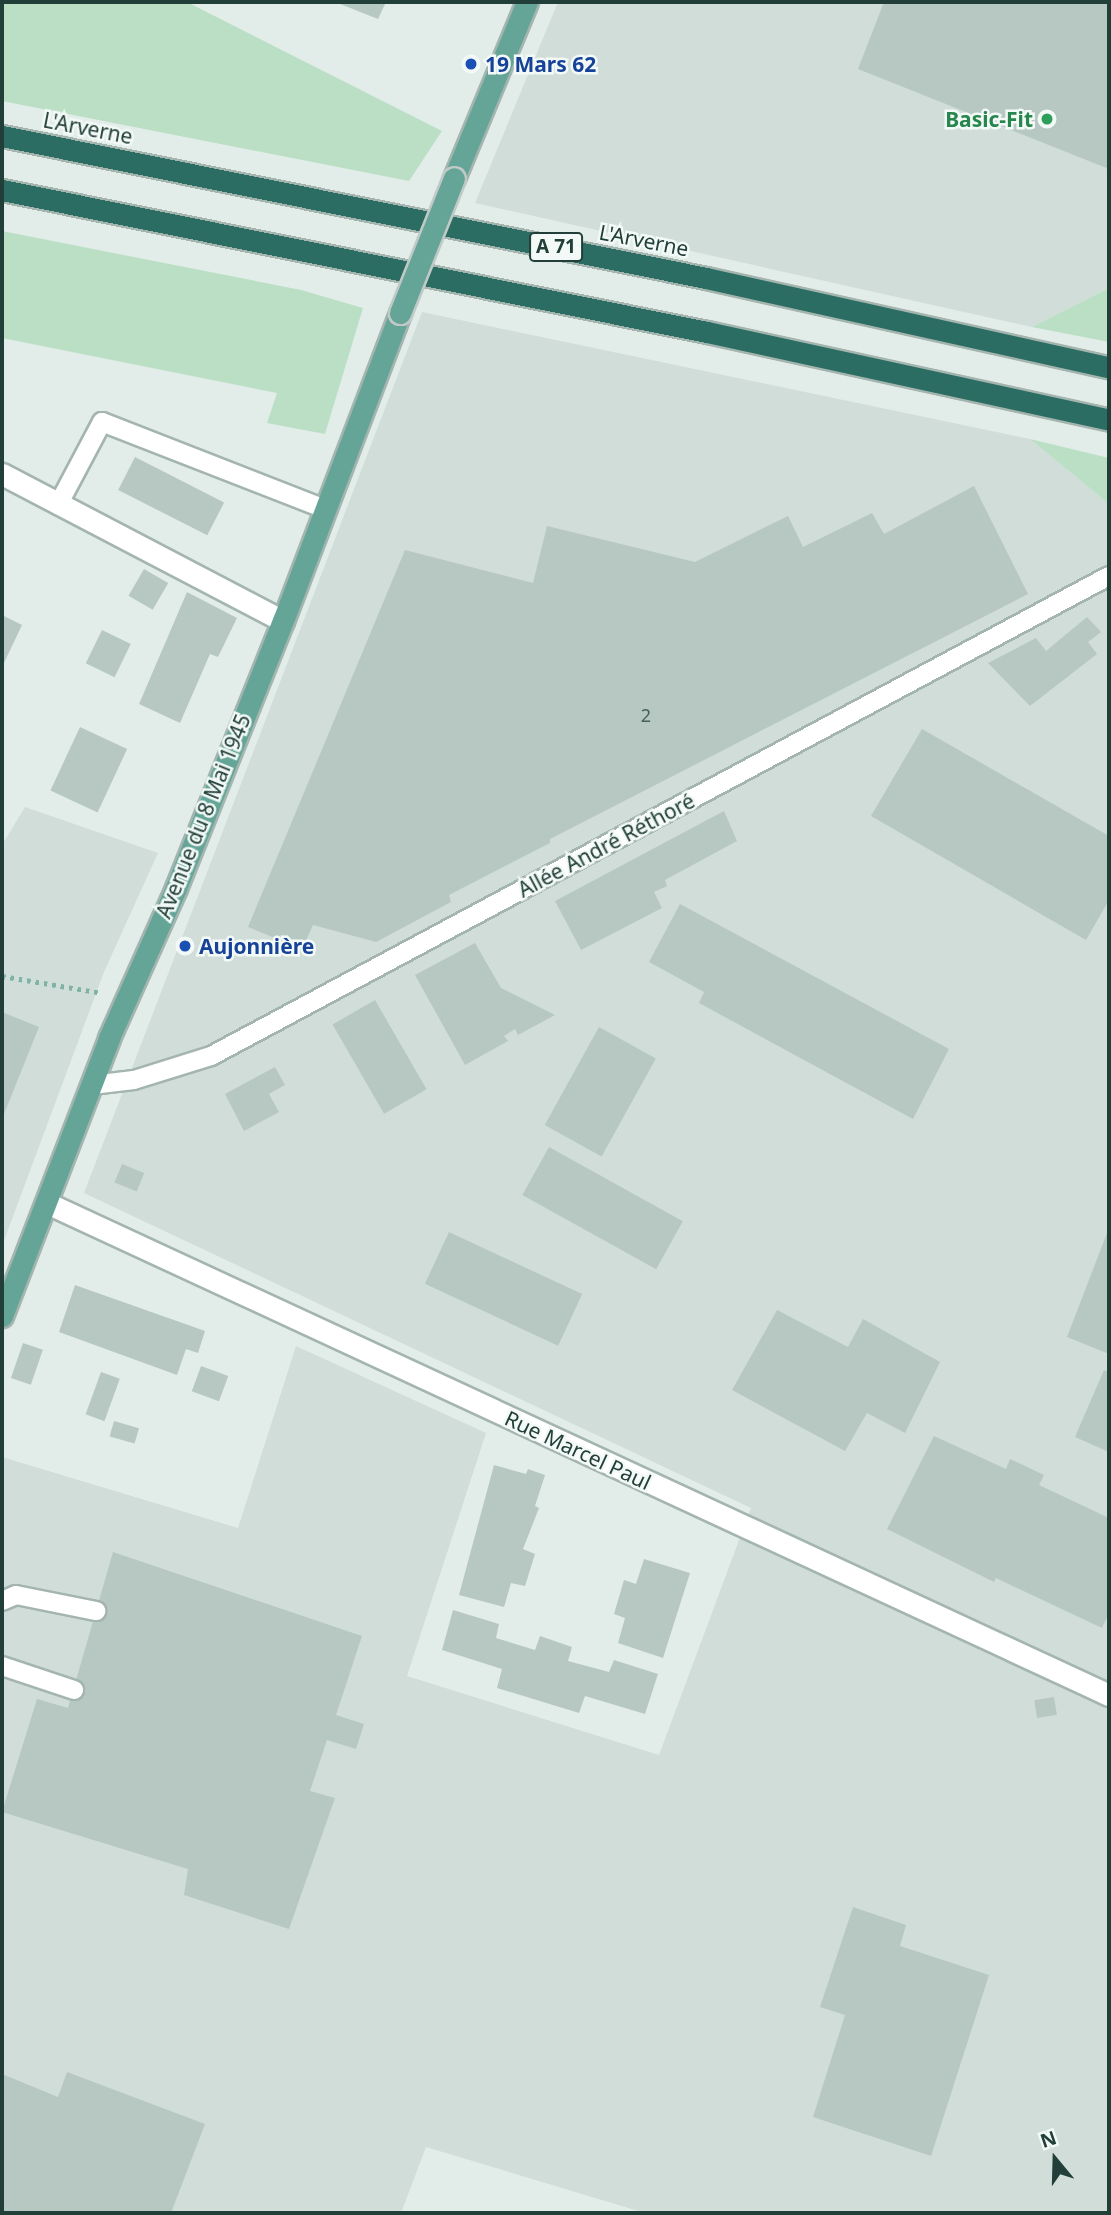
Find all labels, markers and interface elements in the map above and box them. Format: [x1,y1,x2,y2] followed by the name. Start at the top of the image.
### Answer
[485,51,596,77] place label: 19 Mars 62
[463,56,479,72] marker: 19 Mars 62
[945,106,1033,132] place label: Basic-Fit
[41,107,135,149] street label: L'Arverne
[1039,111,1055,127] marker: Basic-Fit
[597,219,691,261] street label: L'Arverne
[528,232,584,262] road number: A 71
[641,704,651,726] house number: 2
[151,710,255,922] street label: Avenue du 8 Mai 1945
[513,788,699,902] street label: Allée André Réthoré
[199,933,314,959] place label: Aujonnière
[177,938,193,954] marker: Aujonnière
[501,1405,655,1495] street label: Rue Marcel Paul
[1020,2124,1090,2194] north arrow
[1037,2124,1060,2154] text: N

